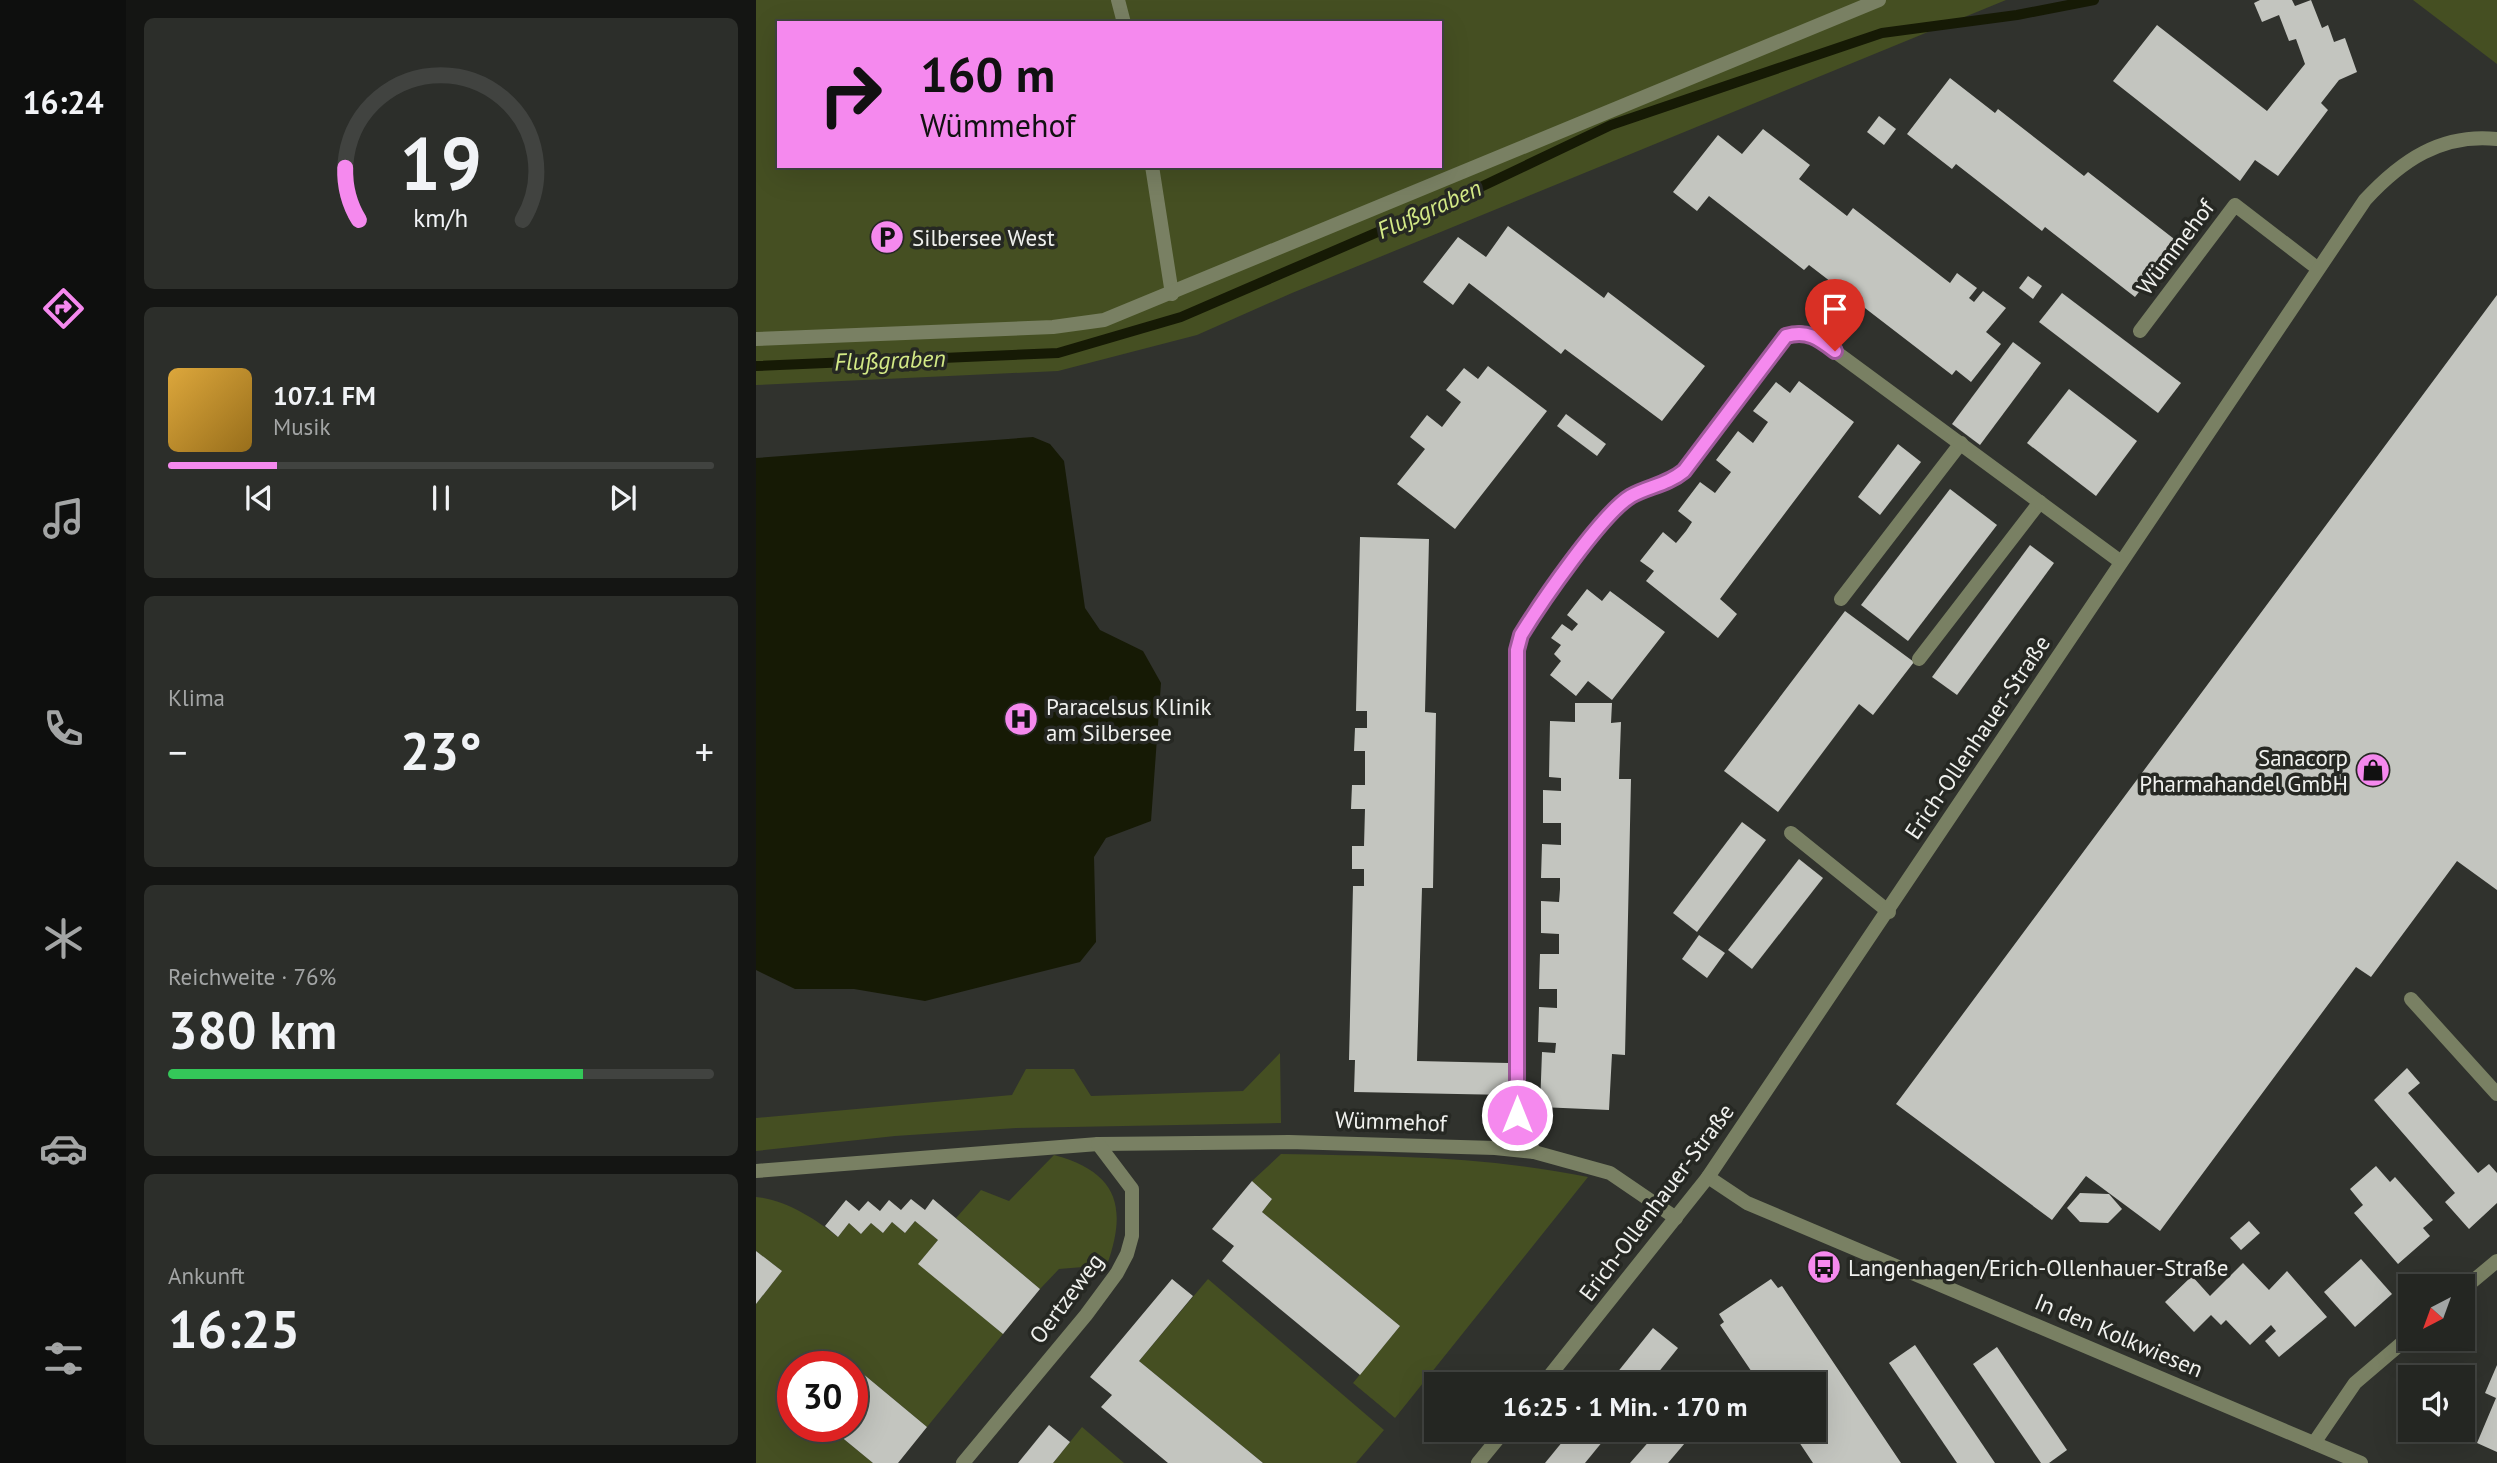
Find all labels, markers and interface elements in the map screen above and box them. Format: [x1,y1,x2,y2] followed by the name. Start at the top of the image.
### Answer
[920,42,1055,106] text: 160 m
[805,49,896,140] icon: right
[22,81,104,123] text: 16:24
[920,104,1076,146] text: Wümmehof
[400,116,482,210] text: 19
[1372,172,1486,246] water label: Flußgraben
[2130,192,2221,300] street label: Wümmehof
[414,201,468,233] text: km/h
[868,218,906,256] parking icon: Silbersee West
[912,223,1055,252] place label: Silbersee West
[1805,279,1865,351] pin
[39,284,88,333] icon: directions
[1816,290,1854,328] icon: arrive
[834,343,946,377] water label: Flußgraben
[273,379,376,412] text: 107.1 FM
[273,412,330,441] text: Musik
[240,479,278,517] icon: previous
[422,479,460,517] icon: pause
[604,479,642,517] icon: next
[39,494,88,543] icon: music
[1898,630,2056,844] street label: Erich-Ollenhauer-Straße
[168,683,225,712] text: Klima
[1046,692,1212,747] place label: Paracelsus Klinik am Silbersee
[1002,700,1040,738] hospital icon: Paracelsus Klinik am Silbersee
[39,704,88,753] icon: phone
[400,717,482,784] text: 23°
[168,727,187,776] text: −
[695,727,714,776] text: +
[2139,743,2348,798] place label: Sanacorp Pharmahandel GmbH
[2354,751,2392,789] shop icon: Sanacorp Pharmahandel GmbH
[39,914,88,963] icon: climate
[168,962,336,991] text: Reichweite · 76%
[168,996,337,1063] text: 380 km
[1480,1078,1554,1152] position arrow
[1572,1098,1740,1306] street label: Erich-Ollenhauer-Straße
[1335,1105,1449,1137] street label: Wümmehof
[39,1124,88,1173] icon: car
[1023,1247,1109,1349] street label: Oertzeweg
[1805,1248,1843,1286] bus stop icon: Langenhagen/Erich-Ollenhauer-Straße
[1848,1253,2228,1282] place label: Langenhagen/Erich-Ollenhauer-Straße
[168,1261,245,1290] text: Ankunft
[2398,1274,2474,1351] north arrow
[2398,1274,2475,1442] map controls
[2031,1287,2207,1383] street label: In den Kolkwiesen
[168,1295,300,1362] text: 16:25
[39,1334,88,1383] icon: filters
[777,1351,868,1442] speed limit sign: 30
[2398,1365,2475,1442] button: sound
[1502,1390,1748,1423] text: 16:25 · 1 Min. · 170 m

